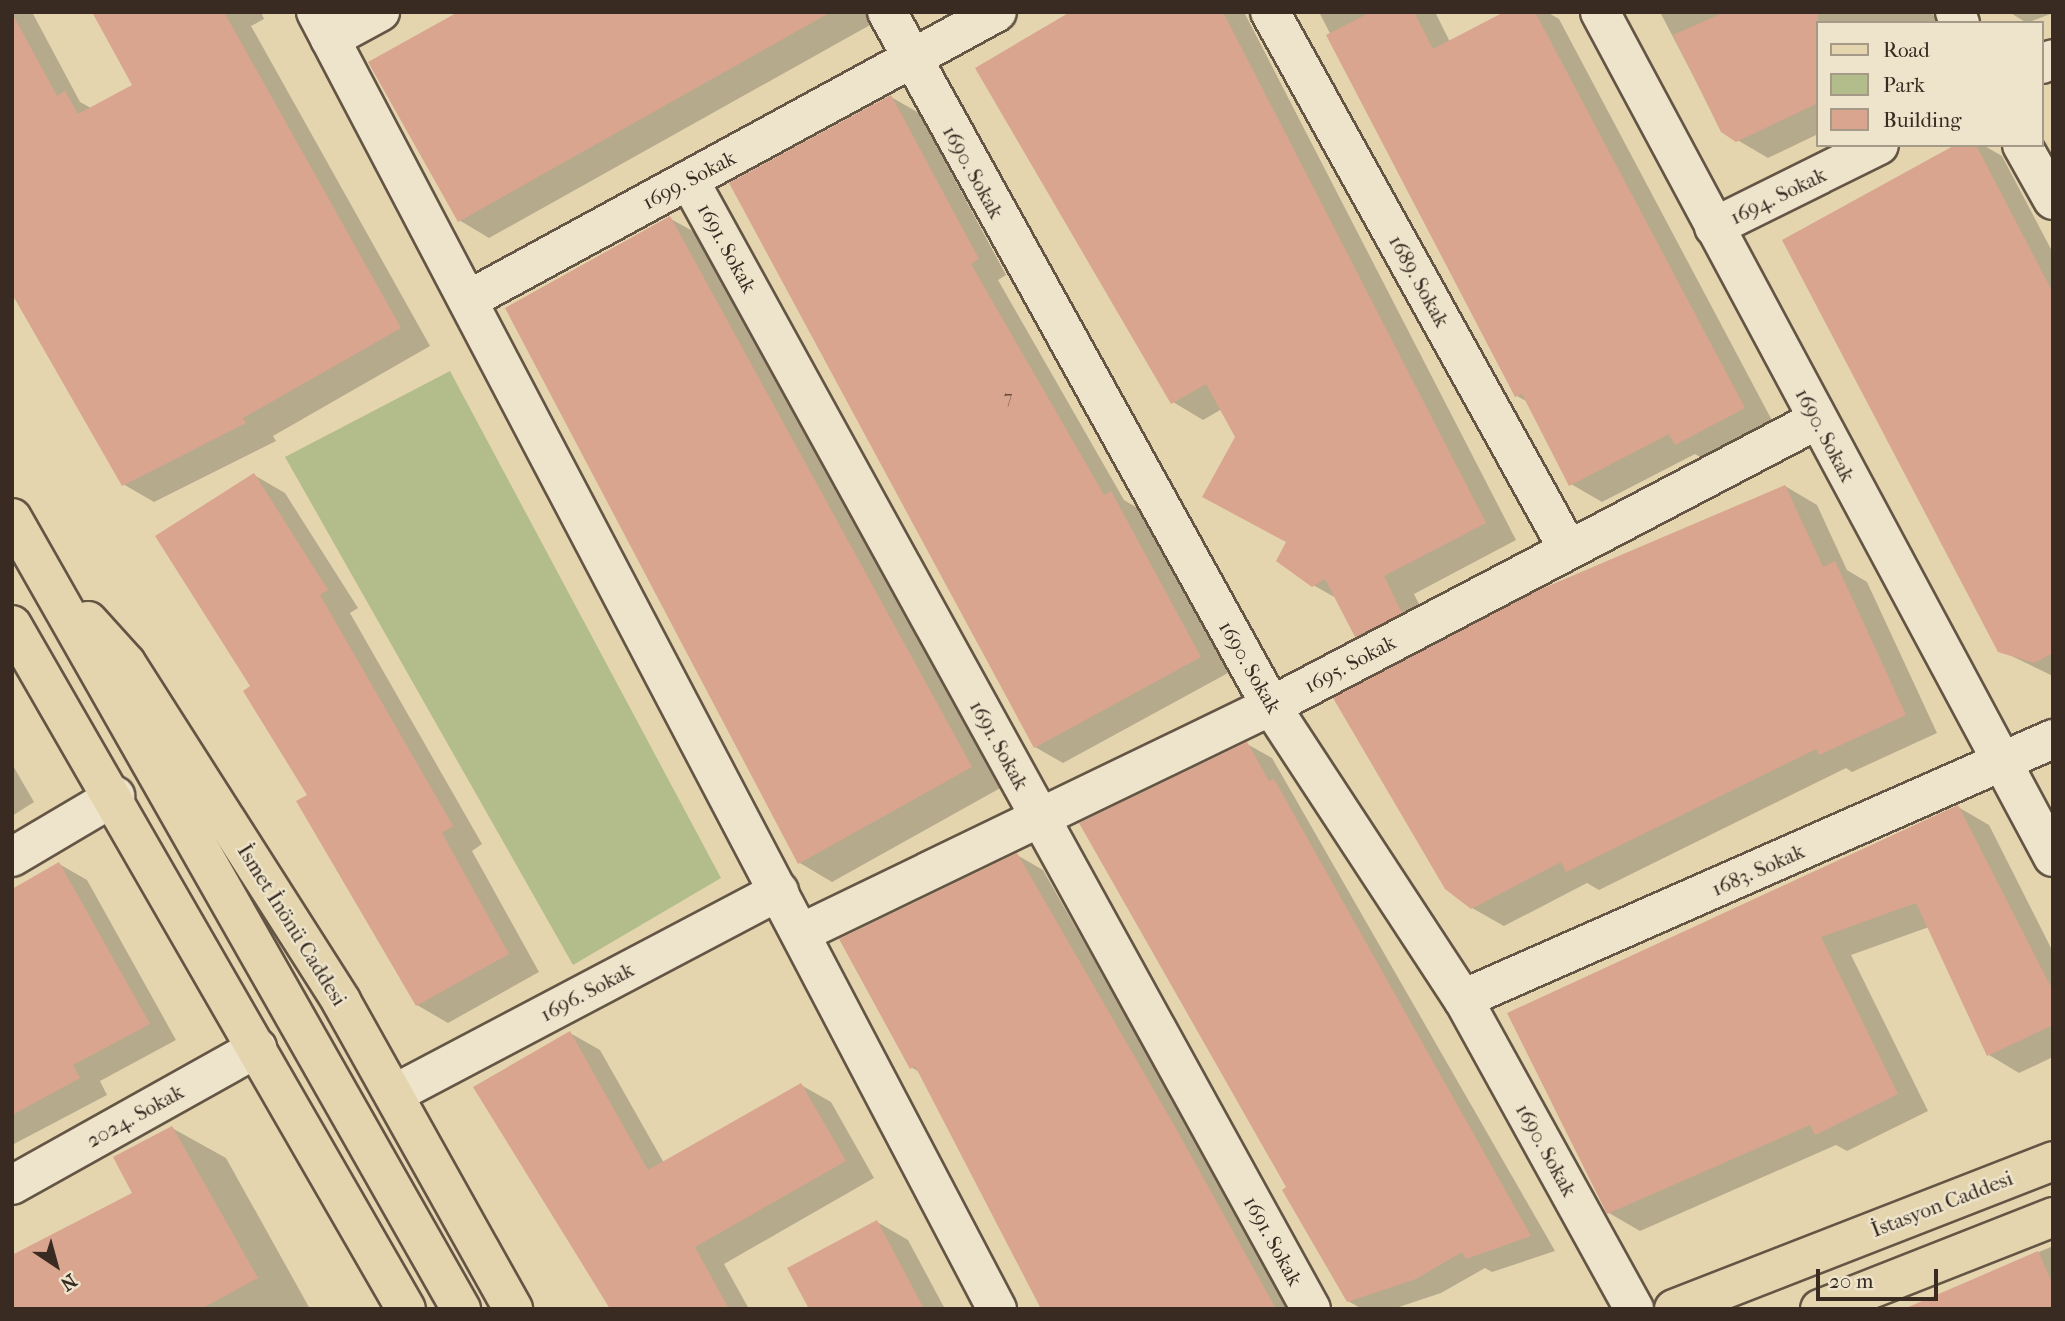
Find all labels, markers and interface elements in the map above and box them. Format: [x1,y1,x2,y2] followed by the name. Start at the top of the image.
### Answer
[1816,21,2044,147] legend
[1883,38,1930,62] text: Road
[1883,73,1925,97] text: Park
[1883,108,1961,132] text: Building
[937,121,1009,223] street label: 1690. Sokak
[638,145,740,215] street label: 1699. Sokak
[1726,162,1830,230] street label: 1694. Sokak
[692,199,762,297] street label: 1691. Sokak
[1383,230,1455,332] street label: 1689. Sokak
[1790,384,1860,486] street label: 1690. Sokak
[1004,387,1012,409] house number: 7
[1213,616,1287,718] street label: 1690. Sokak
[1300,629,1400,699] street label: 1695. Sokak
[964,696,1034,794] street label: 1691. Sokak
[1708,838,1808,902] street label: 1683. Sokak
[232,840,352,1010] street label: İsmet İnönü Caddesi
[536,957,638,1027] street label: 1696. Sokak
[82,1079,188,1153] street label: 2024. Sokak
[1510,1099,1582,1201] street label: 1690. Sokak
[1868,1165,2016,1243] street label: İstasyon Caddesi
[1238,1192,1308,1290] street label: 1691. Sokak
[21,1230,91,1300] north arrow
[1820,1254,1942,1298] scale bar
[56,1269,81,1295] text: N
[1829,1269,1873,1293] text: 20 m

